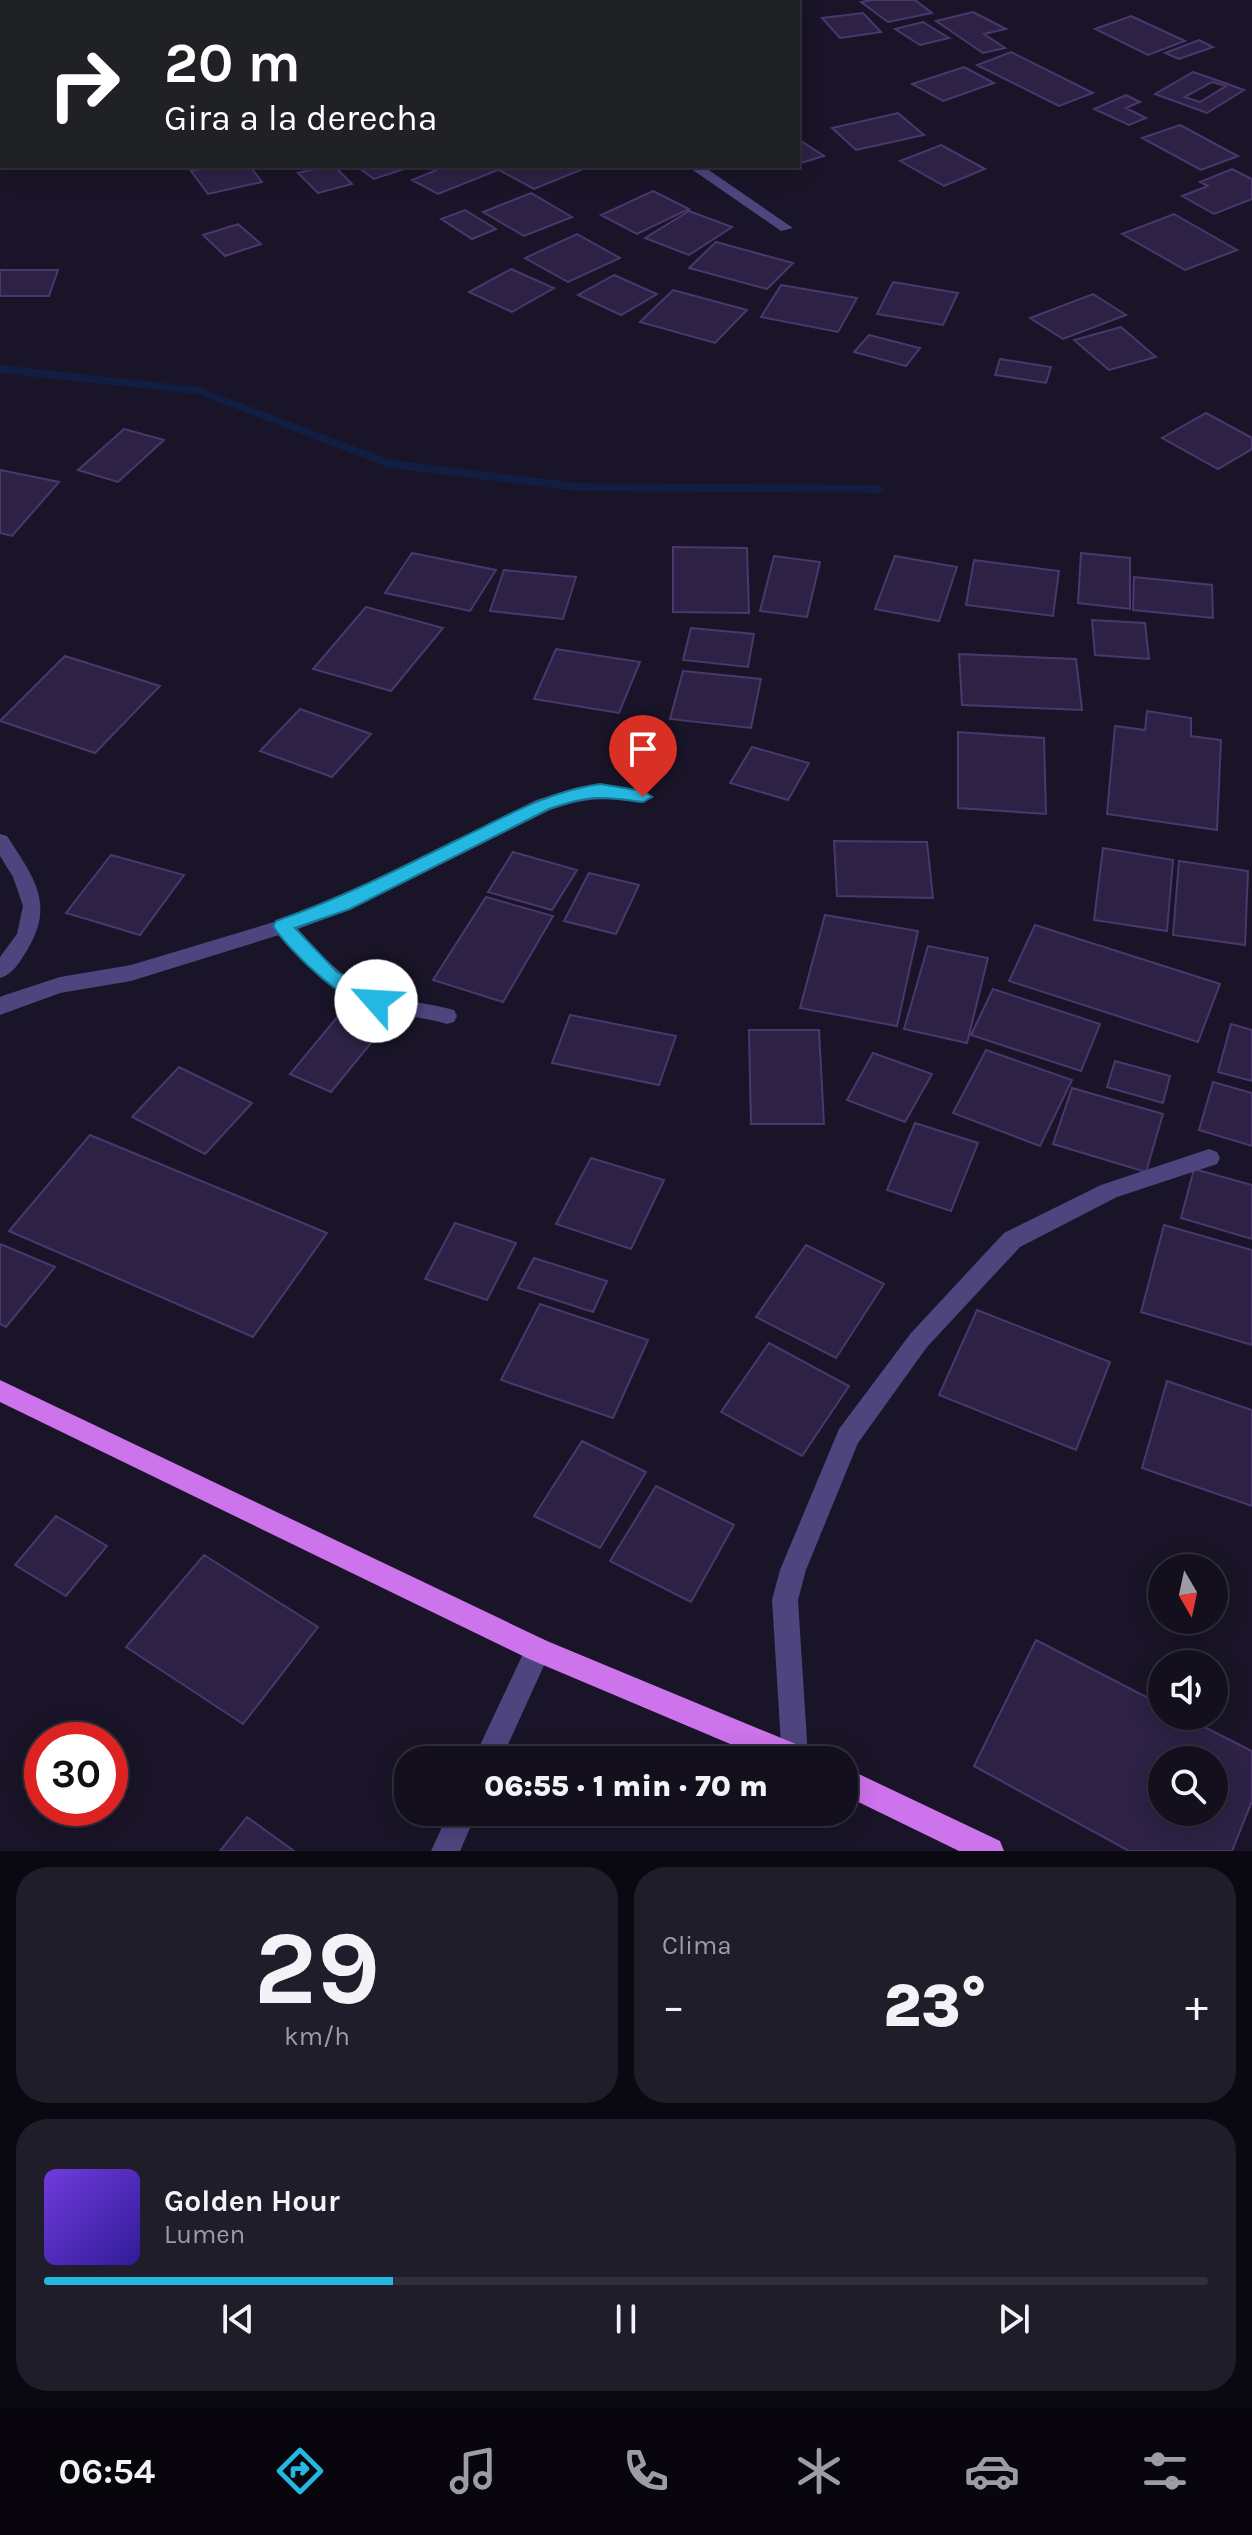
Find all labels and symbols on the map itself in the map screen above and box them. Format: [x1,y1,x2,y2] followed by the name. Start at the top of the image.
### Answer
[609,715,677,797] pin
[334,959,418,1043] position arrow
[1148,1554,1228,1634] north arrow
[24,1722,128,1826] speed limit sign: 30

